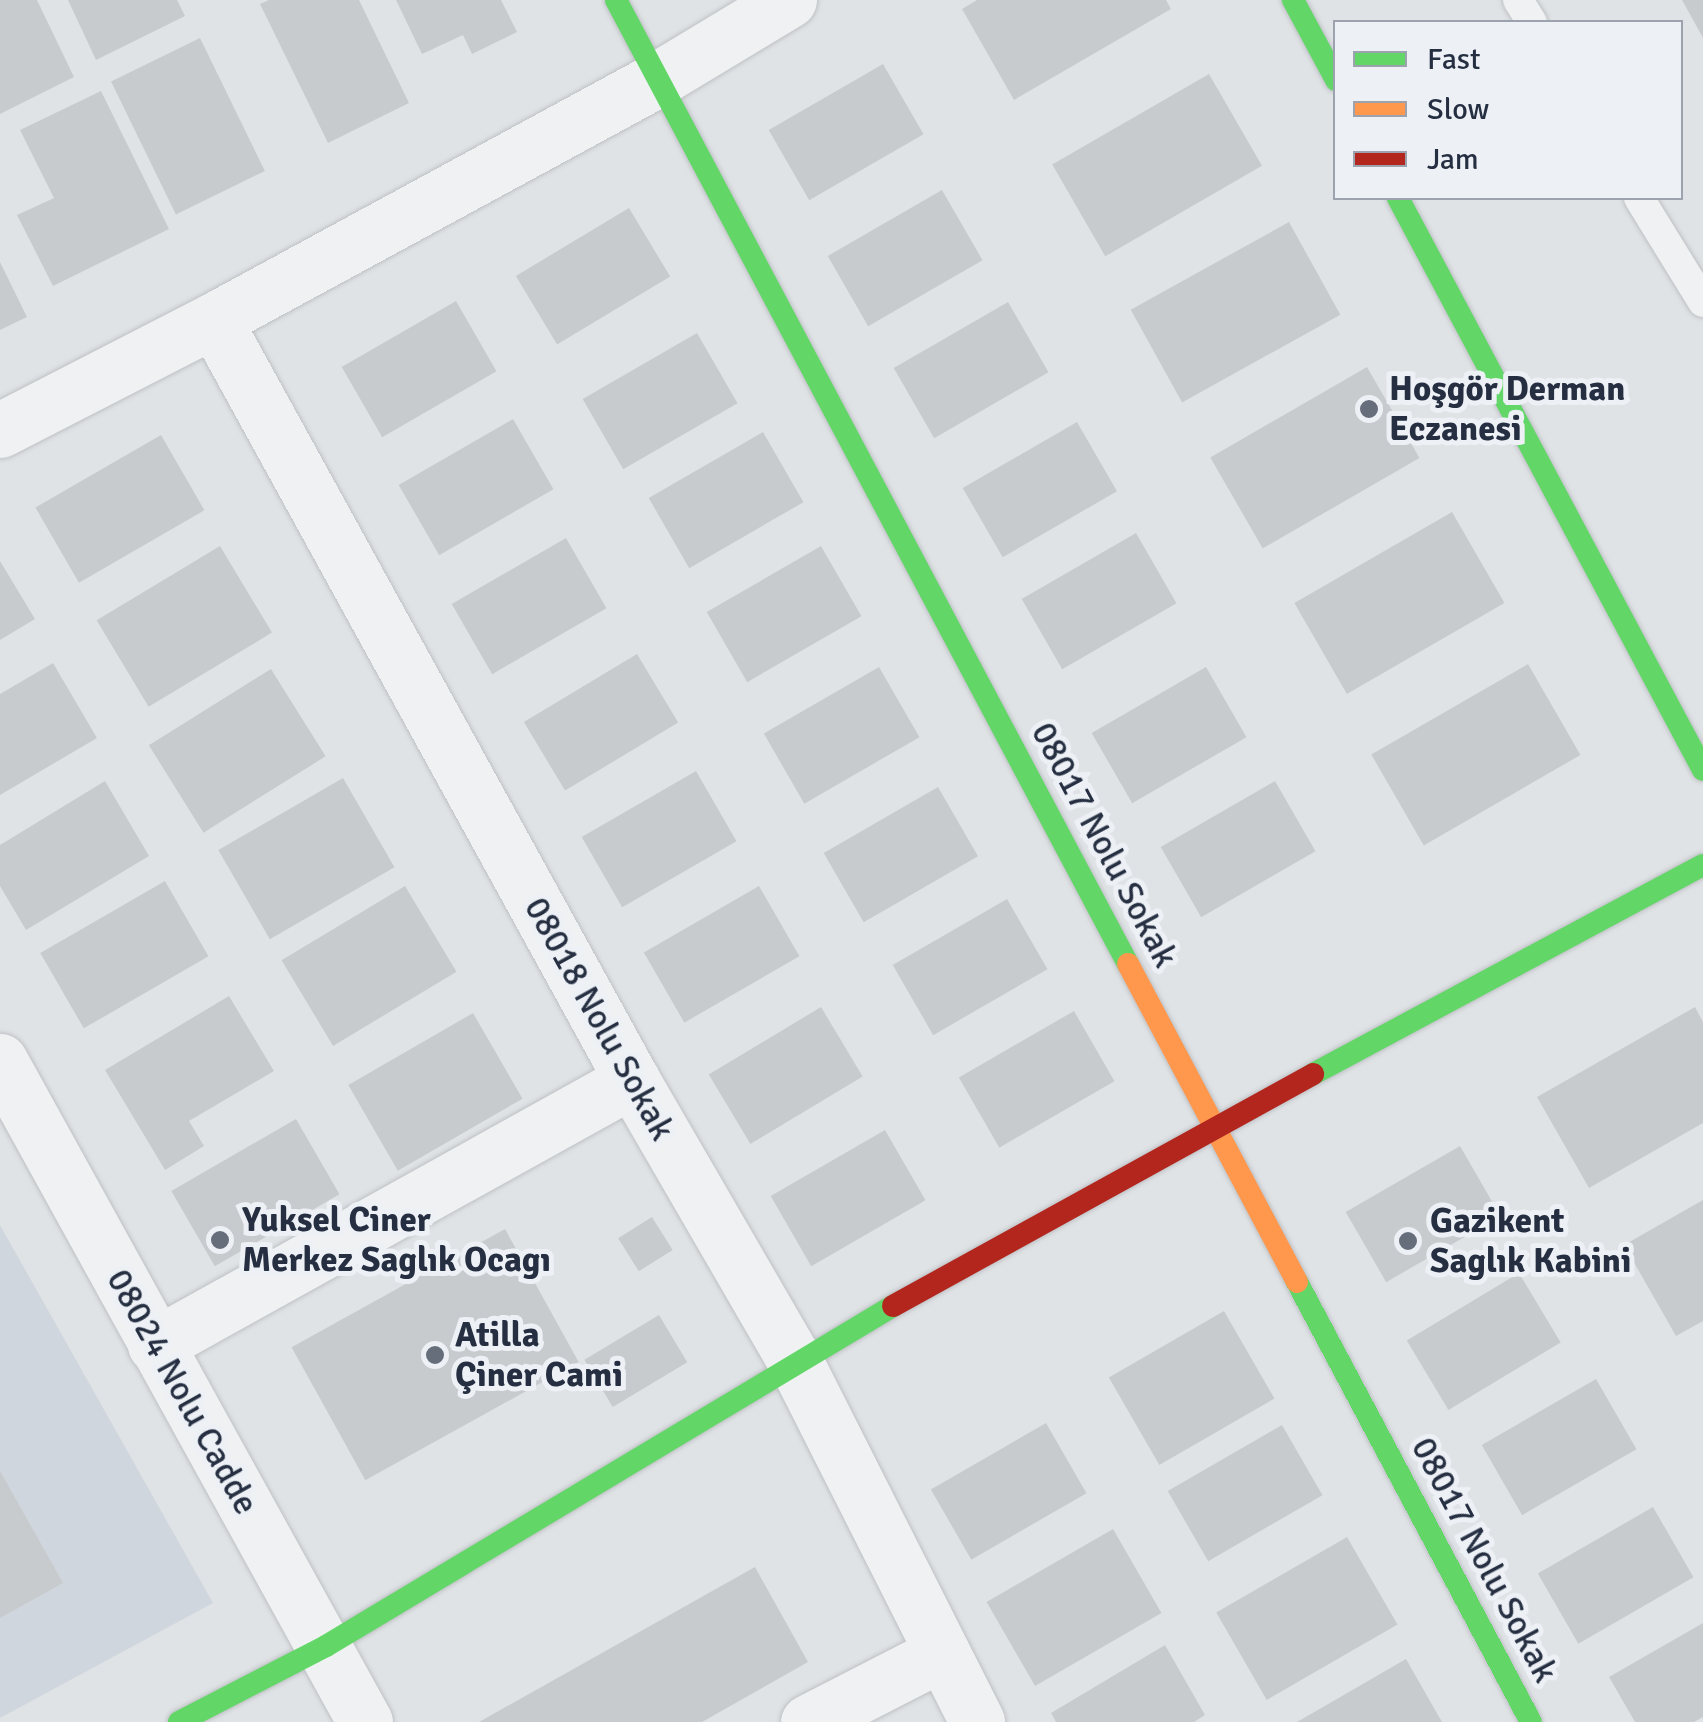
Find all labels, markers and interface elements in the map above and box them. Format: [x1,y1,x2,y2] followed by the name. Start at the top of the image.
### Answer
[1333,20,1683,200] legend
[1427,41,1480,78] text: Fast
[1427,91,1489,128] text: Slow
[1427,141,1479,178] text: Jam
[1389,368,1625,450] place label: Hoşgör Derman Eczanesi
[1358,398,1380,420] marker: Hoşgör Derman Eczanesi
[1022,715,1186,975] street label: 08017 Nolu Sokak
[515,890,683,1148] street label: 08018 Nolu Sokak
[242,1199,551,1281] place label: Yuksel Ciner Merkez Saglık Ocagı
[1430,1200,1631,1282] place label: Gazikent Saglık Kabini
[207,1227,233,1253] marker: Yuksel Ciner Merkez Saglık Ocagı
[1395,1228,1421,1254] marker: Gazikent Saglık Kabini
[97,1262,267,1522] street label: 08024 Nolu Cadde
[455,1314,623,1396] place label: Atilla Çiner Cami
[424,1344,446,1366] marker: Atilla Çiner Cami
[1402,1430,1566,1690] street label: 08017 Nolu Sokak

